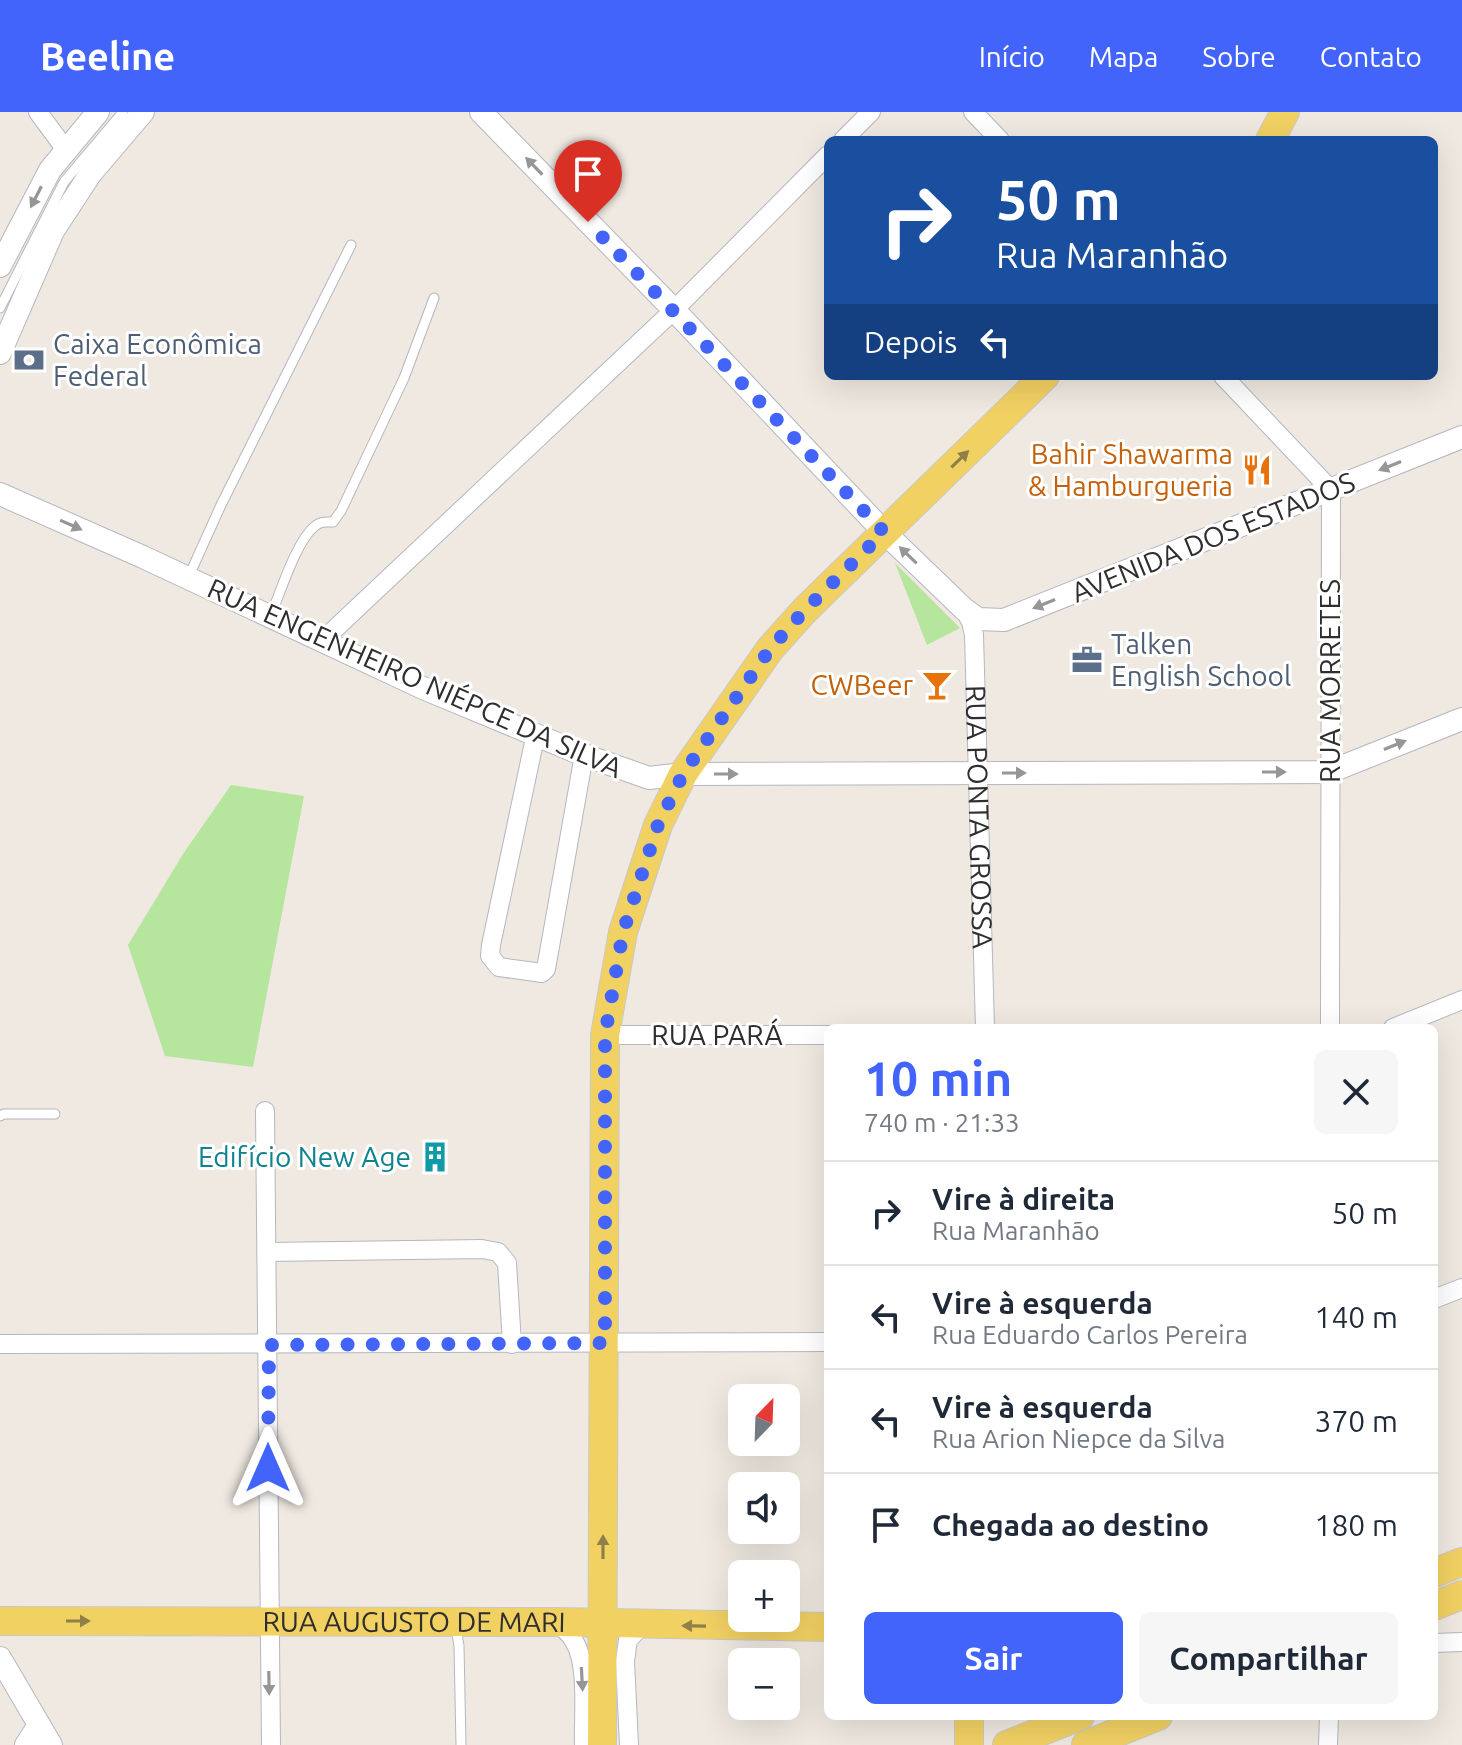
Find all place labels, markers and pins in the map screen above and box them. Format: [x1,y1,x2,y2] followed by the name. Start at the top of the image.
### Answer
[554,140,622,222] pin
[53,328,262,391] place label: Caixa Econômica Federal
[12,343,46,377] bank icon: Caixa Econômica Federal
[1028,438,1233,501] place label: Bahir Shawarma & Hamburgueria
[1240,453,1274,487] restaurant icon: Bahir Shawarma & Hamburgueria
[1111,628,1291,691] place label: Talken English School
[1070,643,1104,677] office icon: Talken English School
[920,668,954,702] bar icon: CWBeer
[811,669,913,700] place label: CWBeer
[418,1140,452,1174] building icon: Edifício New Age
[198,1141,411,1172] place label: Edifício New Age

